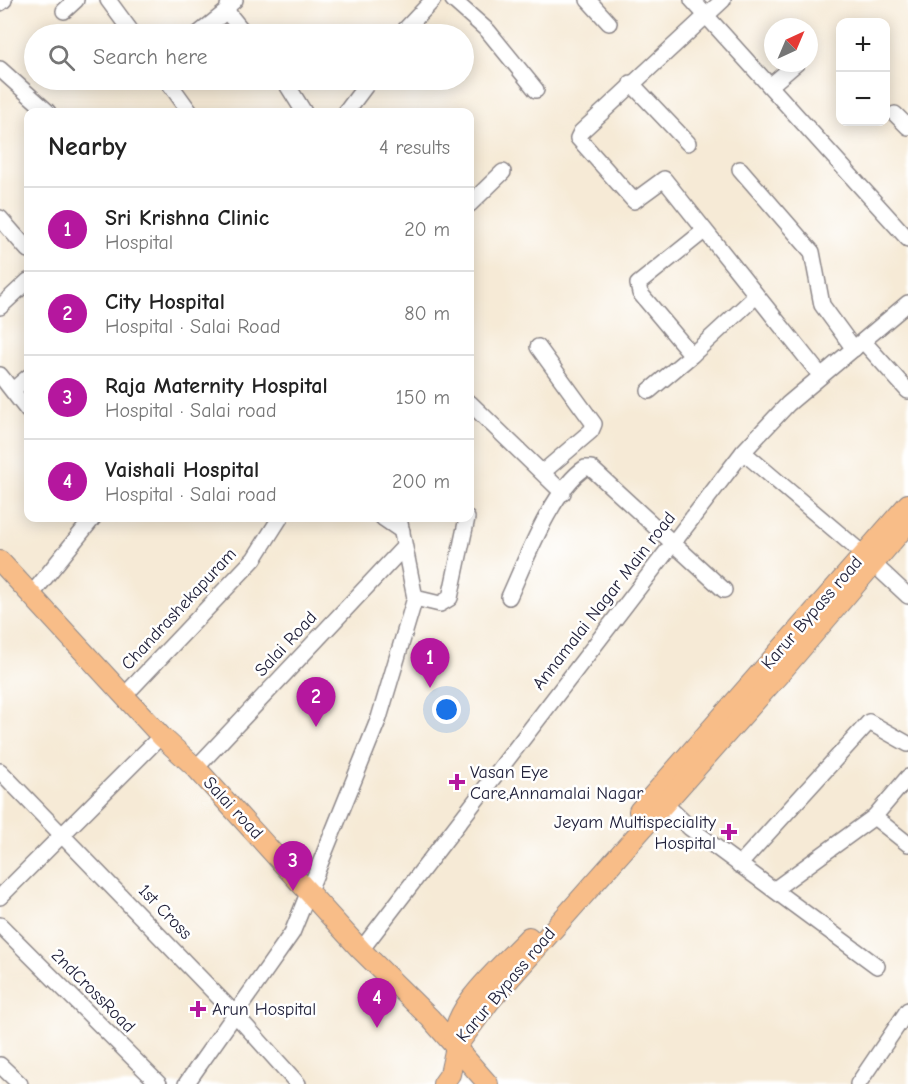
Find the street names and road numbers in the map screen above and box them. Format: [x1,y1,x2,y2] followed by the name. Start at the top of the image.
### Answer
[528,508,680,694] street label: Annamalai Nagar Main road
[117,544,241,674] street label: Chandrashekapuram
[757,552,867,674] street label: Karur Bypass road
[251,607,321,681] street label: Salai Road
[199,772,267,844] street label: Salai road
[134,880,196,944] street label: 1st Cross
[452,923,560,1047] street label: Karur Bypass road
[47,945,139,1037] street label: 2ndCrossRoad

